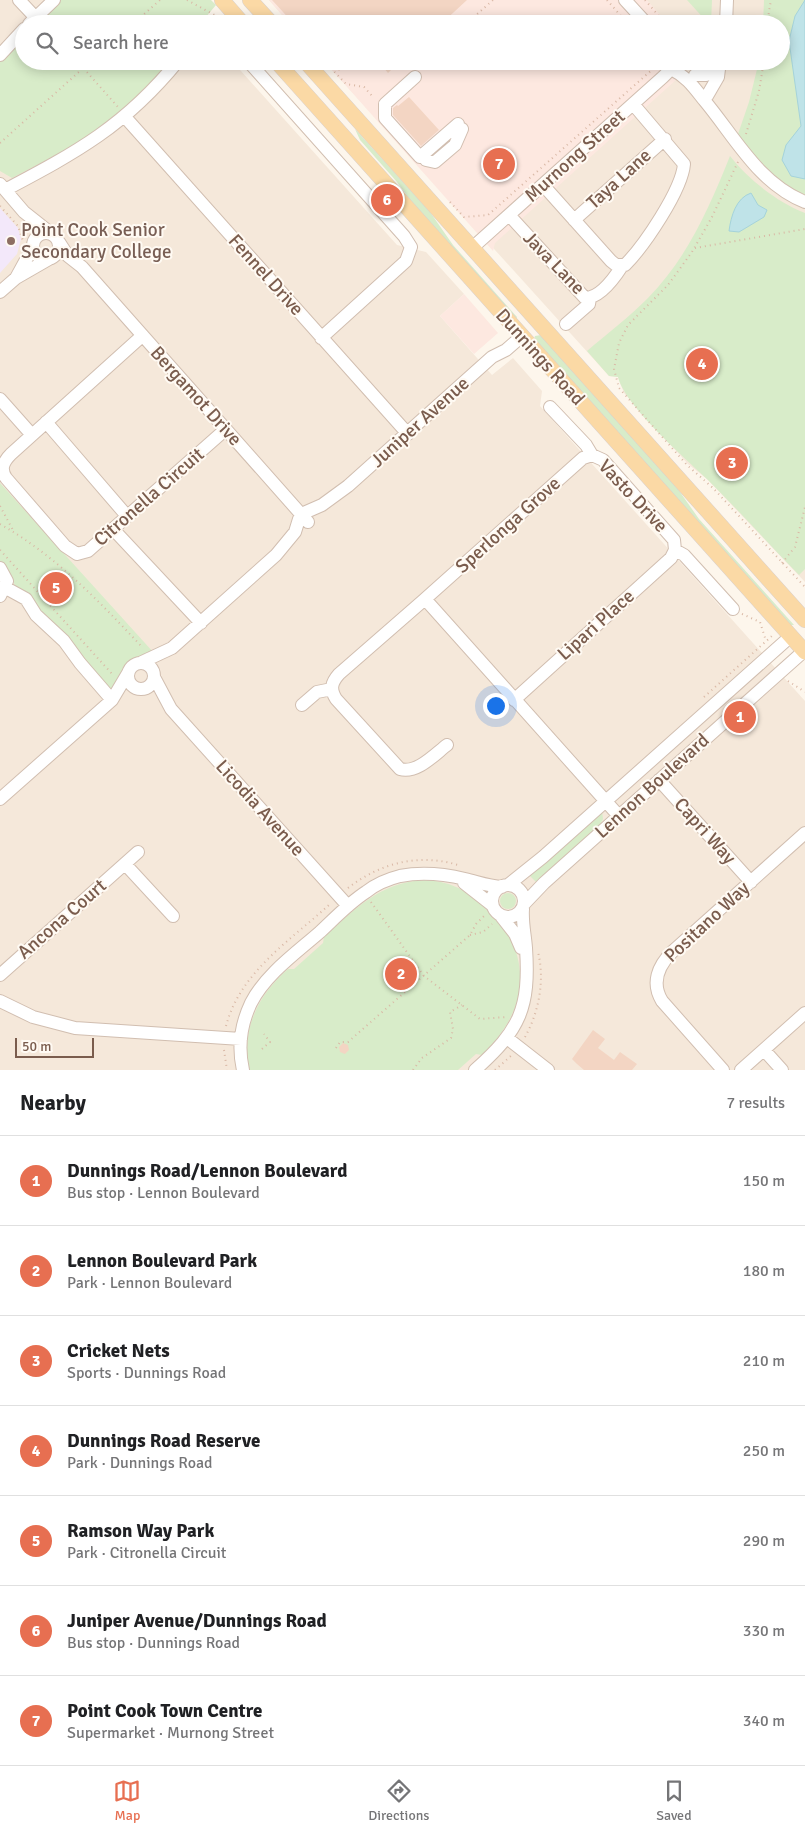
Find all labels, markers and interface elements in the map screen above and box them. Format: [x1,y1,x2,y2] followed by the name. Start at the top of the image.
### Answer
[15,15,790,70] search box
[33,29,61,57] icon: search
[73,31,169,55] text: Search here
[520,104,630,207] street label: Murnong Street
[582,144,656,214] street label: Taya Lane
[483,145,515,183] pin: 7
[371,181,403,219] pin: 6
[21,218,171,264] place label: Point Cook Senior Secondary College
[518,226,590,300] street label: Java Lane
[223,229,309,321] street label: Fennel Drive
[5,235,17,247] marker: Point Cook Senior Secondary College
[490,304,590,410] street label: Dunnings Road
[145,341,247,451] street label: Bergamot Drive
[686,345,718,383] pin: 4
[366,371,474,473] street label: Juniper Avenue
[89,442,209,552] street label: Citronella Circuit
[716,444,748,482] pin: 3
[593,454,673,538] street label: Vasto Drive
[451,472,565,578] street label: Sperlonga Grove
[40,569,72,607] pin: 5
[553,584,639,666] street label: Lipari Place
[483,693,509,719] your location
[724,698,756,736] pin: 1
[590,728,714,844] street label: Lennon Boulevard
[210,755,310,861] street label: Licodia Avenue
[669,793,741,869] street label: Capri Way
[12,873,112,964] street label: Ancona Court
[659,876,755,968] street label: Positano Way
[385,955,417,993] pin: 2
[15,1035,94,1058] scale bar
[22,1038,51,1055] text: 50 m
[20,1090,86,1116] text: Nearby
[726,1093,785,1113] text: 7 results
[67,1159,347,1183] text: Dunnings Road/Lennon Boulevard
[32,1171,40,1191] text: 1
[743,1171,785,1191] text: 150 m
[67,1183,260,1203] text: Bus stop · Lennon Boulevard
[67,1249,257,1273] text: Lennon Boulevard Park
[32,1261,40,1281] text: 2
[743,1261,785,1281] text: 180 m
[67,1273,232,1293] text: Park · Lennon Boulevard
[67,1339,170,1363] text: Cricket Nets
[32,1351,40,1371] text: 3
[743,1351,785,1371] text: 210 m
[67,1363,226,1383] text: Sports · Dunnings Road
[67,1429,260,1453] text: Dunnings Road Reserve
[32,1441,40,1461] text: 4
[743,1441,785,1461] text: 250 m
[67,1453,213,1473] text: Park · Dunnings Road
[67,1519,214,1543] text: Ramson Way Park
[32,1531,40,1551] text: 5
[743,1531,785,1551] text: 290 m
[67,1543,226,1563] text: Park · Citronella Circuit
[67,1609,327,1633] text: Juniper Avenue/Dunnings Road
[32,1621,40,1641] text: 6
[743,1621,785,1641] text: 330 m
[67,1633,240,1653] text: Bus stop · Dunnings Road
[67,1699,262,1723] text: Point Cook Town Centre
[32,1711,40,1731] text: 7
[743,1711,785,1731] text: 340 m
[67,1723,274,1743] text: Supermarket · Murnong Street
[113,1777,141,1824] tab: Map
[368,1777,429,1824] tab: Directions
[656,1777,692,1824] tab: Saved

